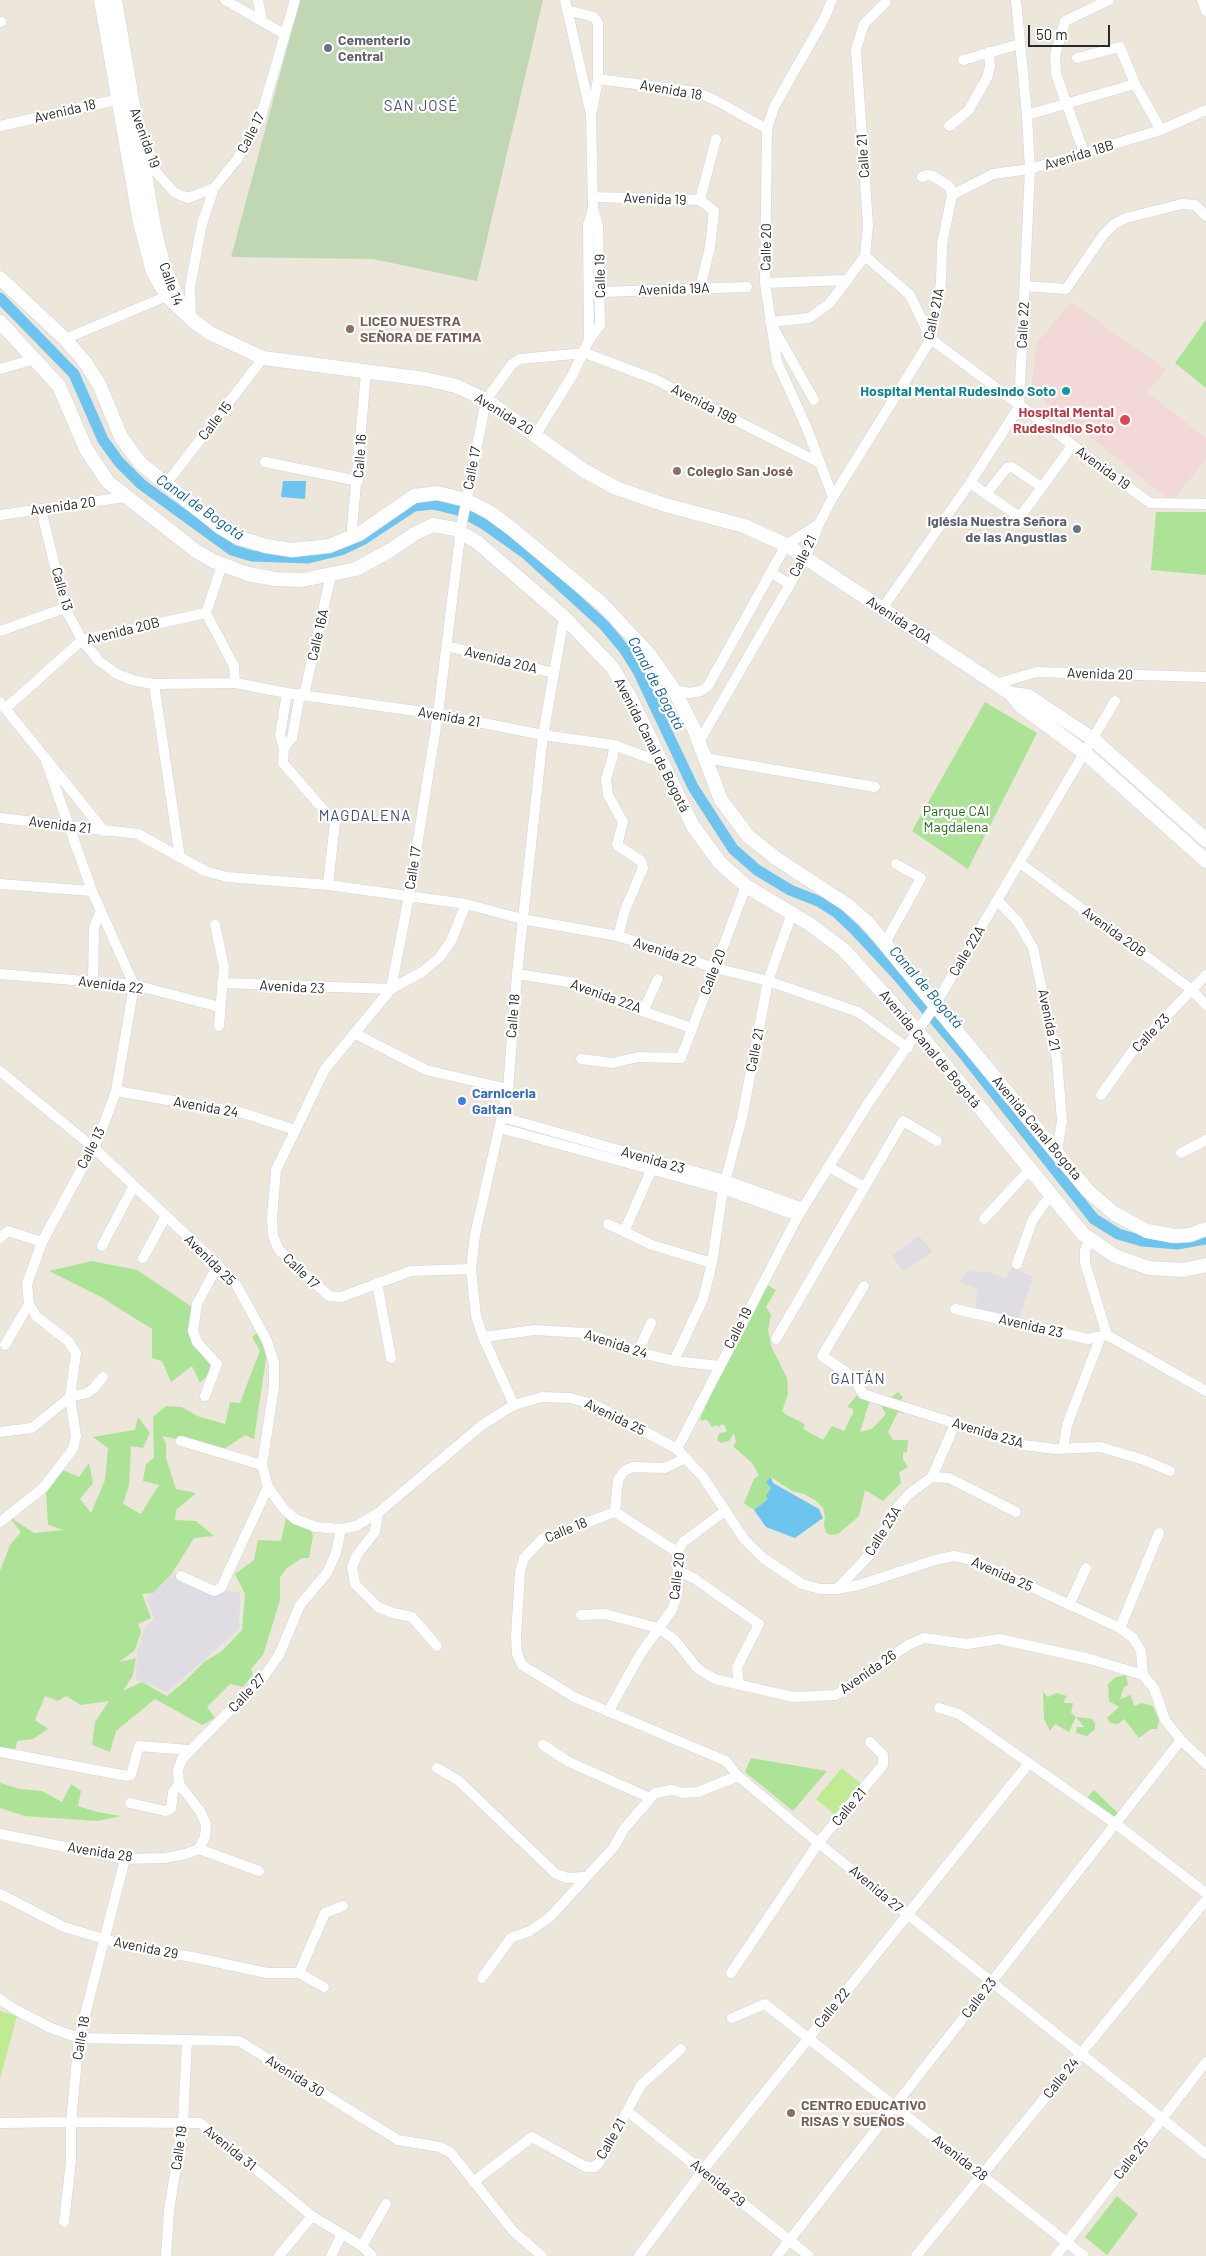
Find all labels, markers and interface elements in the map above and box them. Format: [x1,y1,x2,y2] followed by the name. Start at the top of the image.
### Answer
[1031,15,1114,47] scale bar
[1036,25,1068,43] text: 50 m
[338,32,411,64] place label: Cementerio Central
[322,42,334,54] marker: Cementerio Central
[639,76,703,104] street label: Avenida 18
[32,96,98,126] street label: Avenida 18
[383,97,459,115] district label: SAN JOSÉ
[126,106,164,170] street label: Avenida 19
[234,110,268,156] street label: Calle 17
[853,133,873,179] street label: Calle 21
[1042,136,1116,174] street label: Avenida 18B
[623,190,687,208] street label: Avenida 19
[757,223,775,271] street label: Calle 20
[591,254,609,298] street label: Calle 19
[155,260,187,308] street label: Calle 14
[638,279,710,299] street label: Avenida 19A
[920,286,948,342] street label: Calle 21A
[1013,301,1033,349] street label: Calle 22
[360,313,481,346] place label: LICEO NUESTRA SEÑORA DE FATIMA
[344,323,356,335] marker: LICEO NUESTRA SEÑORA DE FATIMA
[668,380,740,428] street label: Avenida 19B
[860,383,1056,399] place label: Hospital Mental Rudesindo Soto
[1060,385,1072,397] marker: Hospital Mental Rudesindo Soto
[472,389,536,439] street label: Avenida 20
[195,398,235,444] street label: Calle 15
[1013,404,1114,437] place label: Hospital Mental Rudesindio Soto
[1118,413,1132,427] marker: Hospital Mental Rudesindio Soto
[350,433,370,479] street label: Calle 16
[1073,443,1133,493] street label: Avenida 19
[460,445,484,491] street label: Calle 17
[687,463,793,479] place label: Colegio San José
[671,465,683,477] marker: Colegio San José
[153,470,247,544] water label: Canal de Bogotá
[29,493,97,519] street label: Avenida 20
[927,513,1067,546] place label: Iglésia Nuestra Señora de las Angustias
[1071,523,1083,535] marker: Iglésia Nuestra Señora de las Angustias
[786,532,820,580] street label: Calle 21
[48,565,76,613] street label: Calle 13
[863,593,935,647] street label: Avenida 20A
[304,607,332,663] street label: Calle 16A
[85,614,161,648] street label: Avenida 20B
[624,633,688,733] water label: Canal de Bogotá
[463,643,539,677] street label: Avenida 20A
[1067,664,1133,684] street label: Avenida 20
[611,675,693,815] street label: Avenida Canal de Bogotá
[417,703,481,731] street label: Avenida 21
[923,803,989,836] park label: Parque CAI Magdalena
[318,807,412,825] district label: MAGDALENA
[28,813,92,837] street label: Avenida 21
[401,845,425,891] street label: Calle 17
[1079,903,1149,961] street label: Avenida 20B
[945,923,989,979] street label: Calle 22A
[631,934,699,970] street label: Avenida 22
[886,942,966,1032] water label: Canal de Bogotá
[697,947,729,997] street label: Calle 20
[77,973,145,997] street label: Avenida 22
[568,975,644,1017] street label: Avenida 22A
[259,977,325,997] street label: Avenida 23
[876,987,984,1111] street label: Avenida Canal de Bogotá
[1034,987,1064,1053] street label: Avenida 21
[503,993,523,1039] street label: Calle 18
[1129,1010,1173,1056] street label: Calle 23
[743,1027,767,1073] street label: Calle 21
[989,1073,1085,1183] street label: Avenida Canal Bogota
[472,1085,536,1118] place label: Carniceria Gaitan
[172,1093,240,1121] street label: Avenida 24
[456,1095,468,1107] marker: Carniceria Gaitan
[73,1124,109,1172] street label: Calle 13
[619,1143,687,1177] street label: Avenida 23
[181,1231,239,1289] street label: Avenida 25
[279,1250,323,1292] street label: Calle 17
[720,1304,756,1352] street label: Calle 19
[997,1310,1065,1342] street label: Avenida 23
[582,1326,650,1362] street label: Avenida 24
[830,1370,886,1388] district label: GAITÁN
[582,1395,648,1439] street label: Avenida 25
[950,1414,1026,1452] street label: Avenida 23A
[861,1503,905,1559] street label: Calle 23A
[542,1514,590,1546] street label: Calle 18
[666,1551,688,1601] street label: Calle 20
[969,1553,1035,1595] street label: Avenida 25
[836,1646,900,1698] street label: Avenida 26
[225,1670,269,1716] street label: Calle 27
[828,1785,870,1829] street label: Calle 21
[66,1839,134,1865] street label: Avenida 28
[846,1862,906,1916] street label: Avenida 27
[112,1934,180,1962] street label: Avenida 29
[958,1974,1000,2022] street label: Calle 23
[811,1984,853,2032] street label: Calle 22
[69,2015,93,2061] street label: Calle 18
[263,2051,327,2101] street label: Avenida 30
[1040,2054,1082,2102] street label: Calle 24
[801,2097,926,2130] place label: CENTRO EDUCATIVO RISAS Y SUEÑOS
[785,2107,797,2119] marker: CENTRO EDUCATIVO RISAS Y SUEÑOS
[593,2116,629,2162] street label: Calle 21
[200,2122,260,2174] street label: Avenida 31
[168,2125,190,2171] street label: Calle 19
[929,2131,991,2185] street label: Avenida 28
[1110,2135,1152,2183] street label: Calle 25
[687,2156,749,2210] street label: Avenida 29

